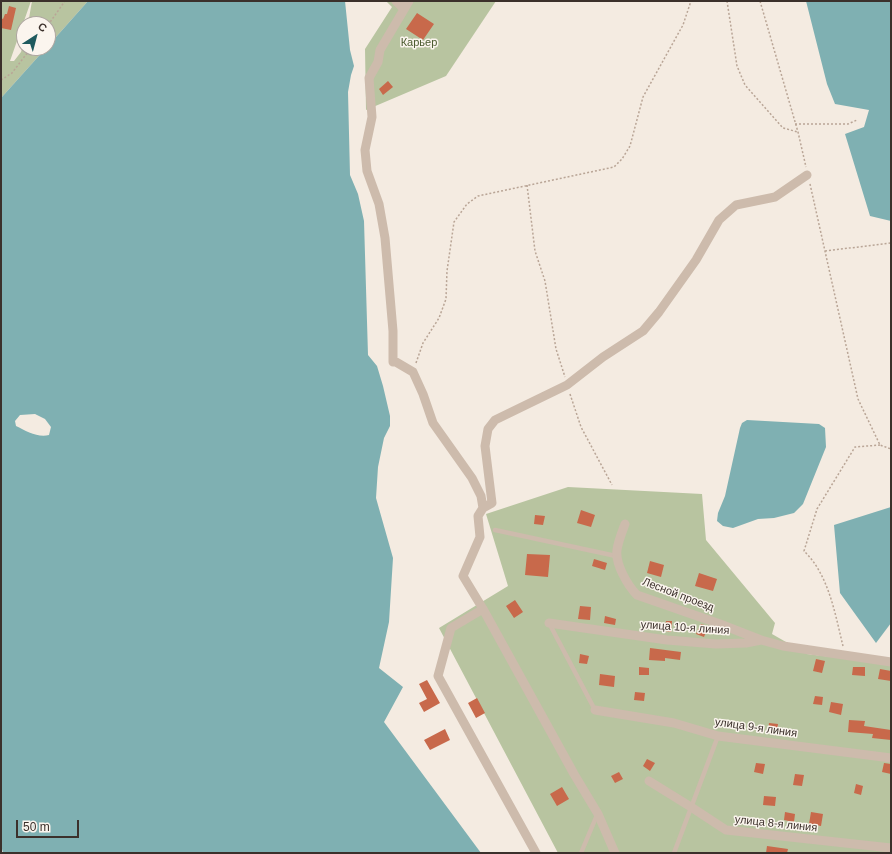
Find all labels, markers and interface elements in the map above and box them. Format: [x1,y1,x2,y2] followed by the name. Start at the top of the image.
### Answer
[16,16,56,56] north arrow
[36,20,49,34] text: С
[401,36,437,50] park label: Карьер
[640,575,716,615] street label: Лесной проезд
[640,618,730,638] street label: улица 10-я линия
[714,716,798,740] street label: улица 9-я линия
[18,812,81,838] scale bar
[734,813,818,835] street label: улица 8-я линия
[23,820,50,834] text: 50 m

